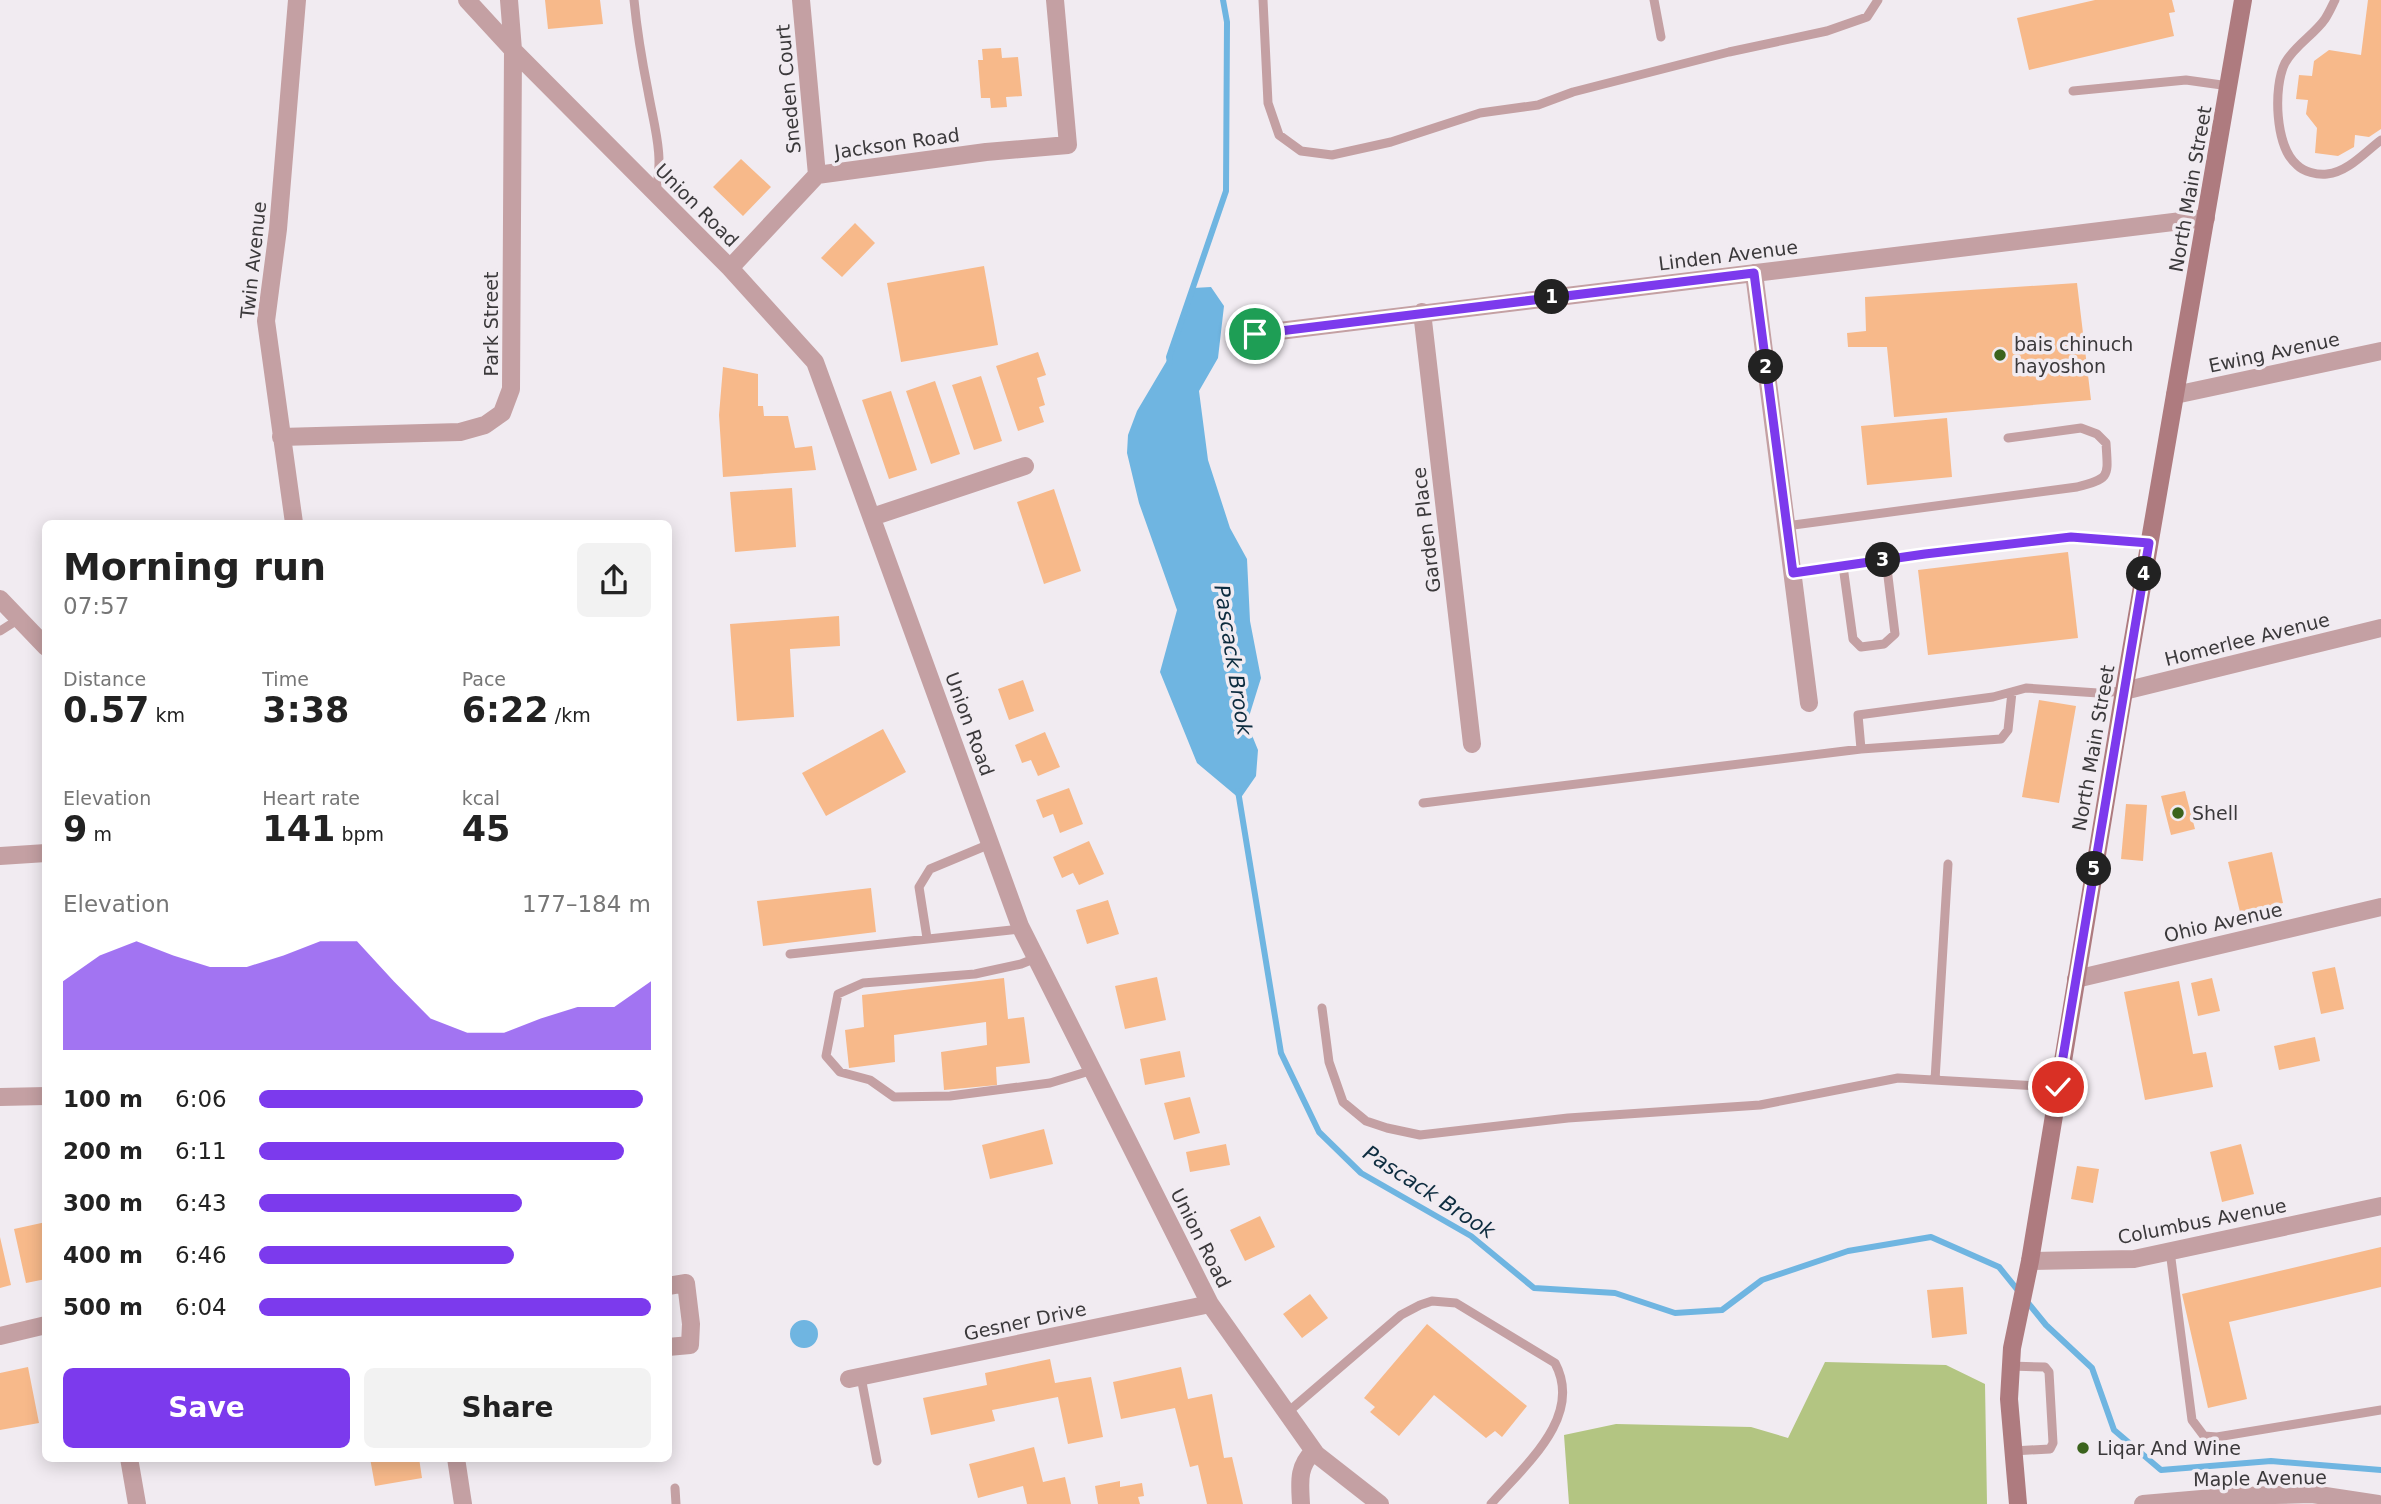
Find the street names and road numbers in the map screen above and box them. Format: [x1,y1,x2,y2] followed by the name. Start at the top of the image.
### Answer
[771,23,805,155] street label: Sneden Court
[2165,104,2215,274] street label: North Main Street
[832,123,961,163] street label: Jackson Road
[651,159,743,251] street label: Union Road
[236,200,270,321] street label: Twin Avenue
[1657,236,1799,274] street label: Linden Avenue
[480,272,502,376] street label: Park Street
[2206,327,2342,377] street label: Ewing Avenue
[1407,466,1445,594] street label: Garden Place
[2162,608,2332,670] street label: Homerlee Avenue
[2068,663,2118,833] street label: North Main Street
[941,669,999,779] street label: Union Road
[2162,898,2284,946] street label: Ohio Avenue
[1167,1185,1235,1291] street label: Union Road
[2116,1194,2288,1248] street label: Columbus Avenue
[962,1297,1088,1345] street label: Gesner Drive
[2193,1466,2327,1490] street label: Maple Avenue

